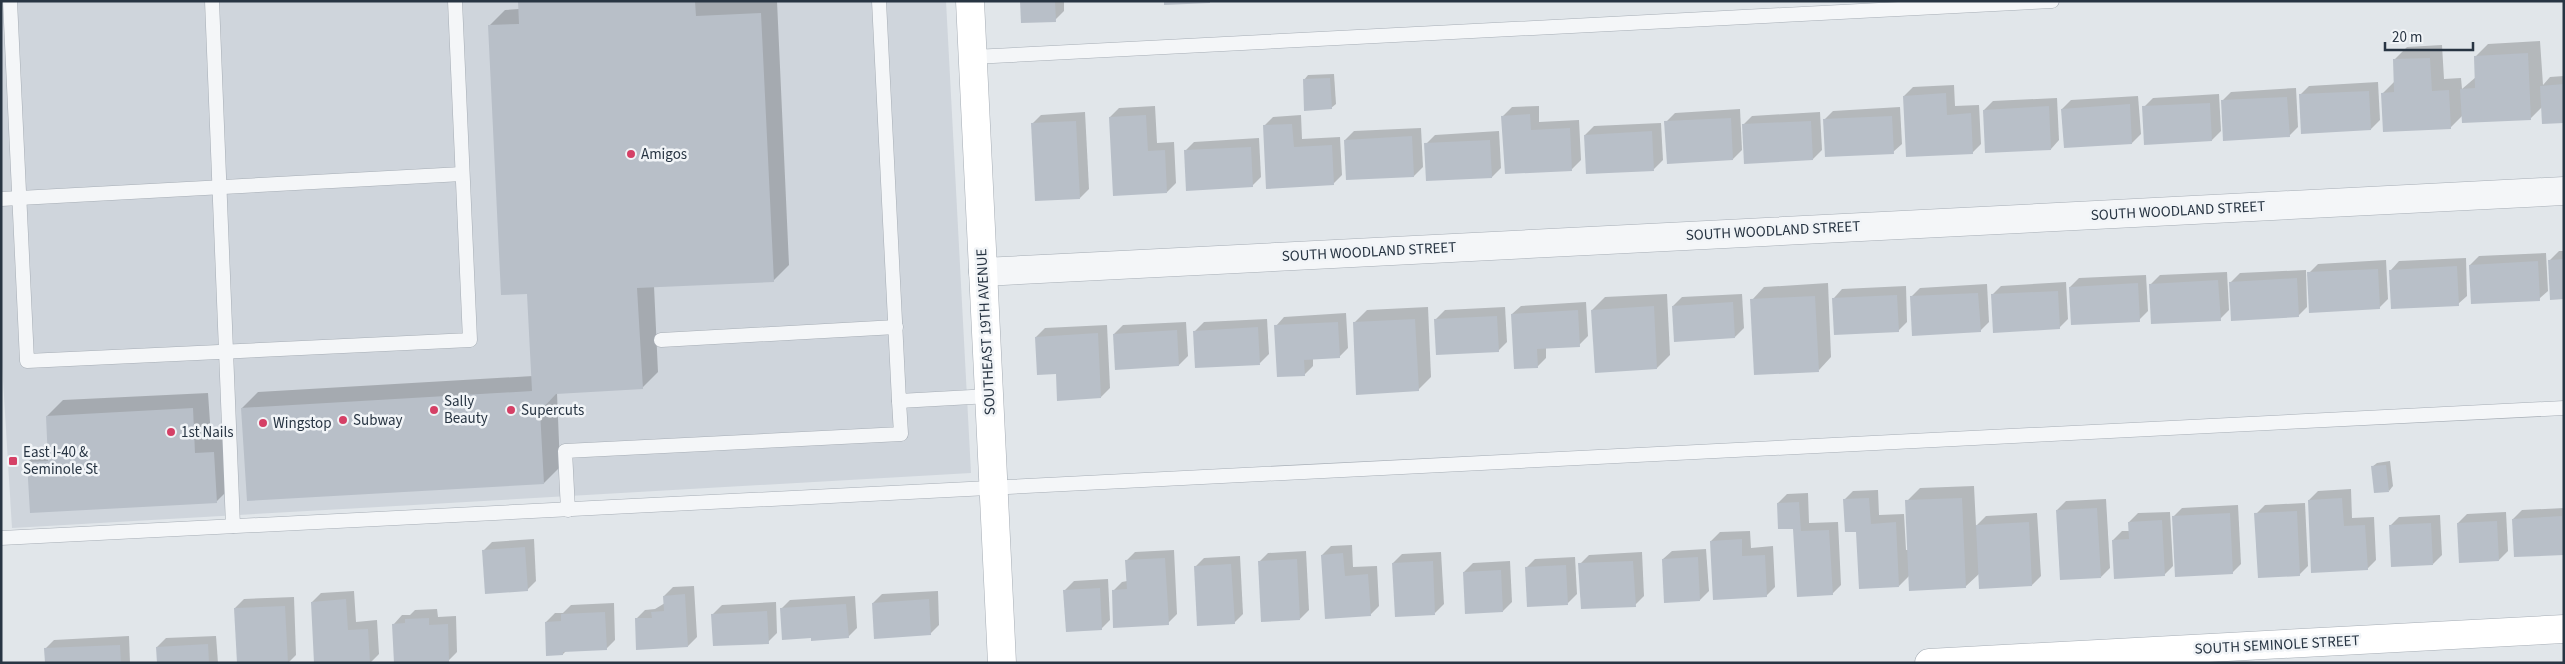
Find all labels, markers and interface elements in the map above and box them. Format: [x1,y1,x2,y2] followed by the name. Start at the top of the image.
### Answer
[2385,20,2472,52] scale bar
[2392,27,2422,48] text: 20 m
[641,144,687,165] place label: Amigos
[625,148,637,160] marker: Amigos
[2090,196,2266,226] street label: SOUTH WOODLAND STREET
[1685,216,1861,246] street label: SOUTH WOODLAND STREET
[1281,237,1457,267] street label: SOUTH WOODLAND STREET
[971,248,1001,416] street label: SOUTHEAST 19TH AVENUE
[444,391,488,429] place label: Sally Beauty
[521,400,584,421] place label: Supercuts
[428,404,440,416] marker: Sally Beauty
[505,404,517,416] marker: Supercuts
[353,410,403,431] place label: Subway
[273,413,332,434] place label: Wingstop
[337,414,349,426] marker: Subway
[257,417,269,429] marker: Wingstop
[181,422,234,443] place label: 1st Nails
[165,426,177,438] marker: 1st Nails
[23,442,98,480] place label: East I-40 & Seminole St
[7,455,19,467] marker: East I-40 & Seminole St
[2194,630,2360,660] street label: SOUTH SEMINOLE STREET

